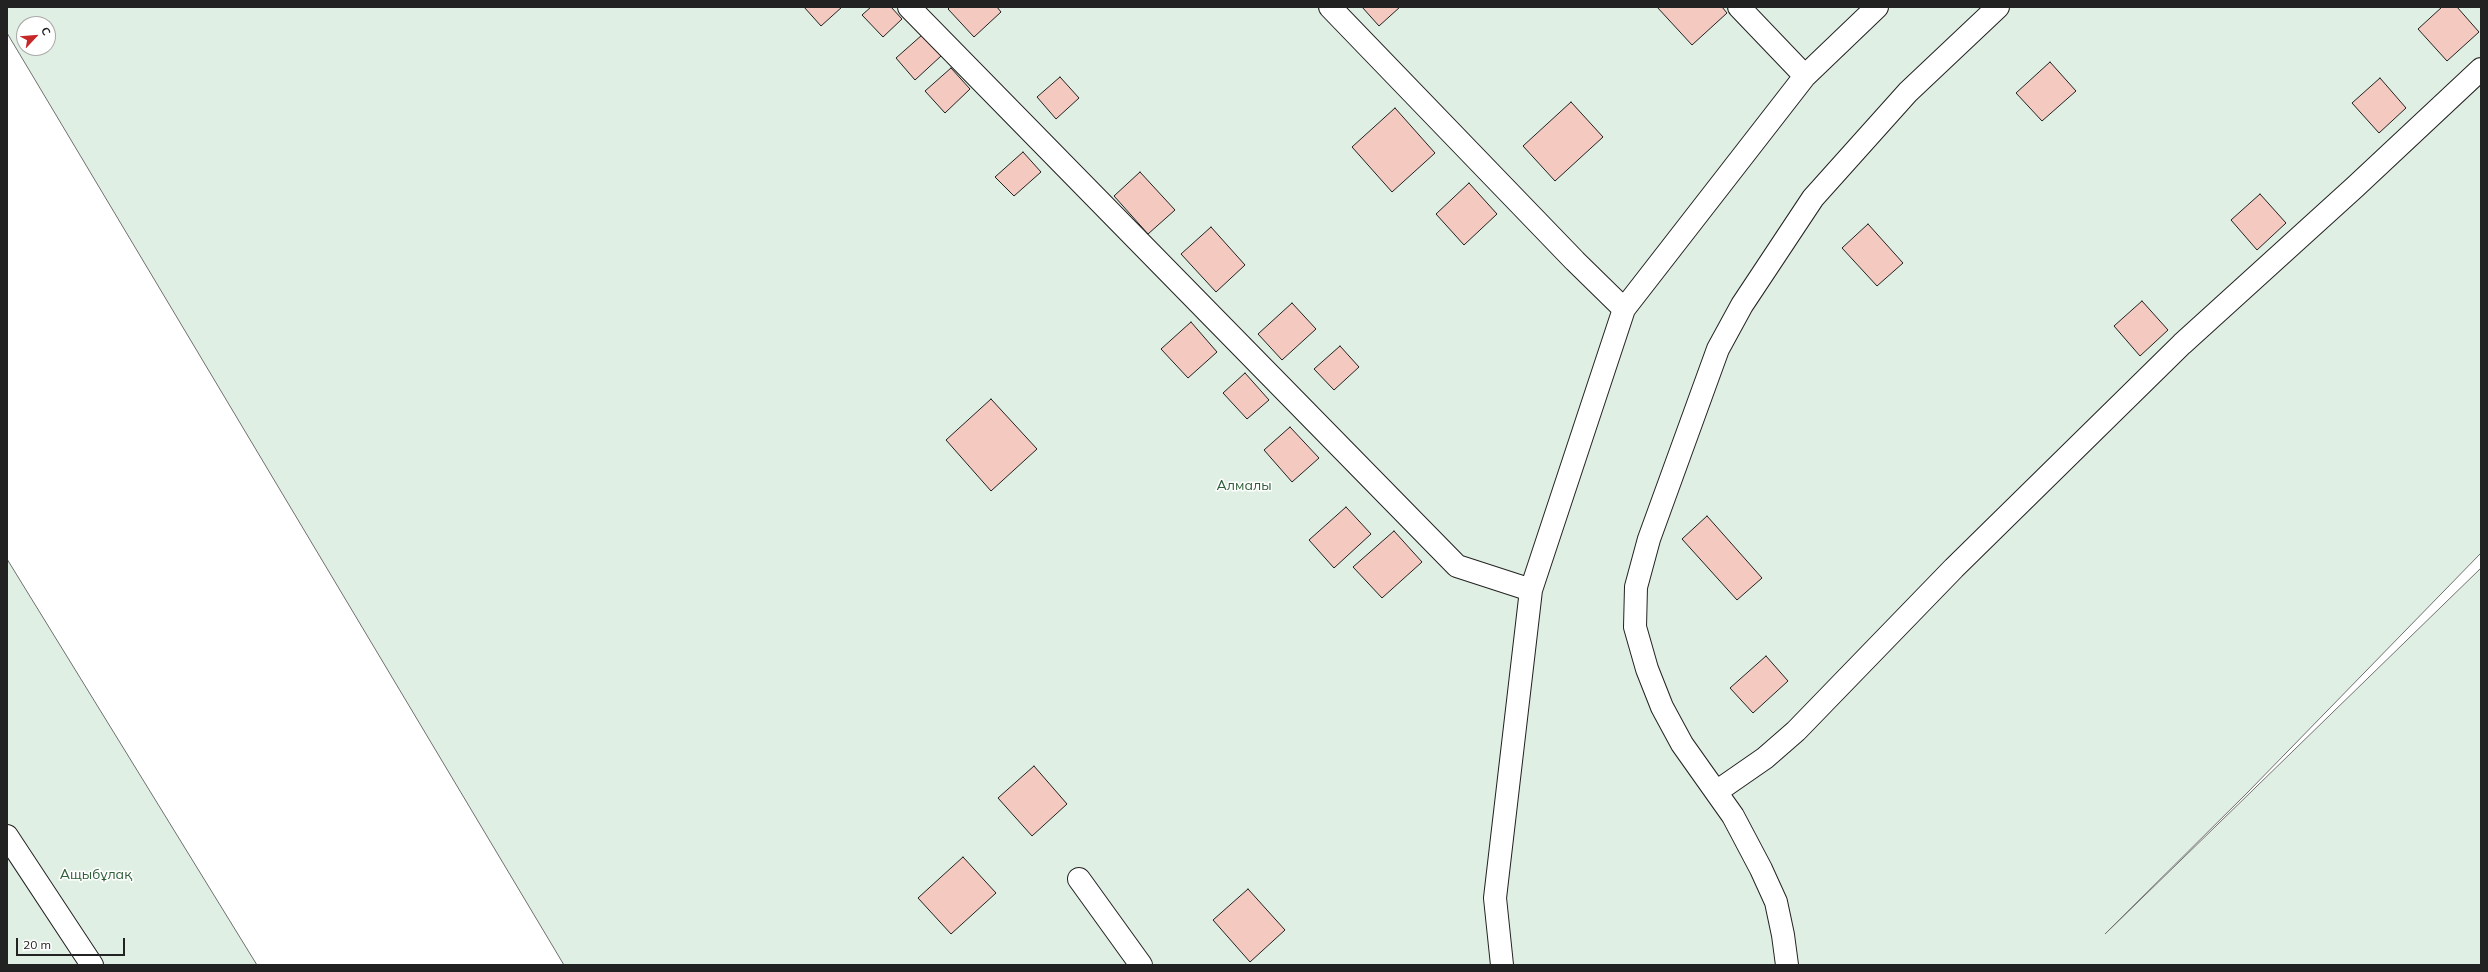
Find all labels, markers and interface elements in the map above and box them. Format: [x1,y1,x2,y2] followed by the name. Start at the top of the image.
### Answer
[16,16,56,56] north arrow
[38,25,54,38] text: С
[1216,478,1272,494] park label: Алмалы
[60,867,132,883] park label: Ащыбұлақ
[18,930,127,956] scale bar
[23,937,51,952] text: 20 m

